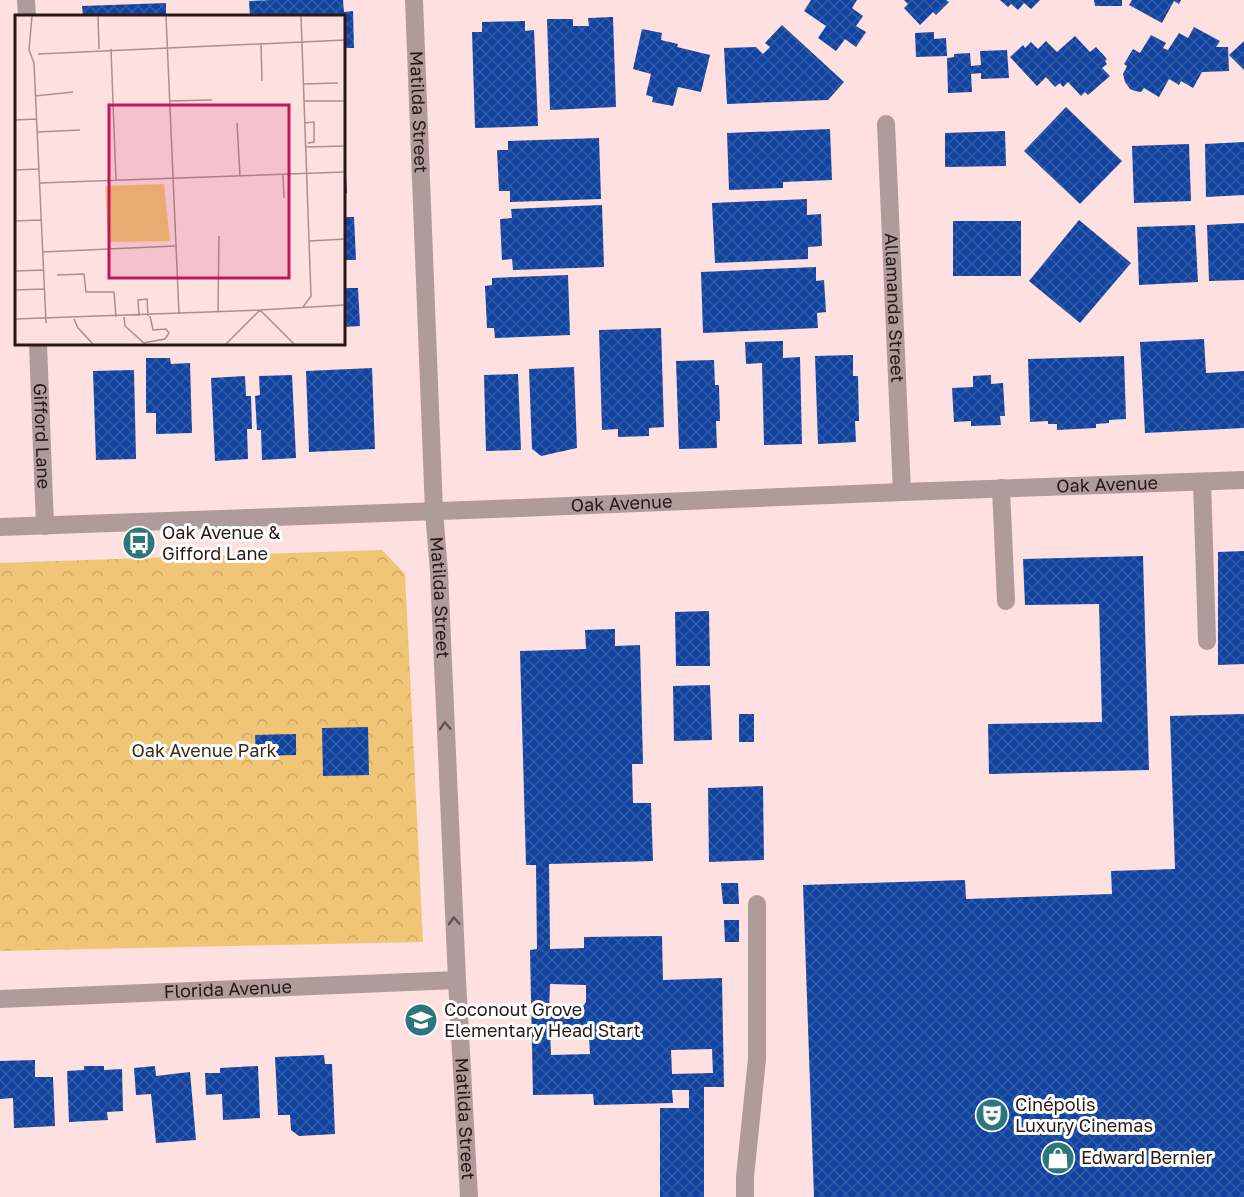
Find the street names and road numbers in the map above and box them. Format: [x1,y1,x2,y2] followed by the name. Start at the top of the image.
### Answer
[406,50,433,173] street label: Matilda Street
[881,233,909,383] street label: Allamanda Street
[30,382,56,489] street label: Gifford Lane
[1056,471,1158,497] street label: Oak Avenue
[570,490,673,516] street label: Oak Avenue
[426,535,455,659] street label: Matilda Street
[163,975,292,1002] street label: Florida Avenue
[451,1057,480,1180] street label: Matilda Street

